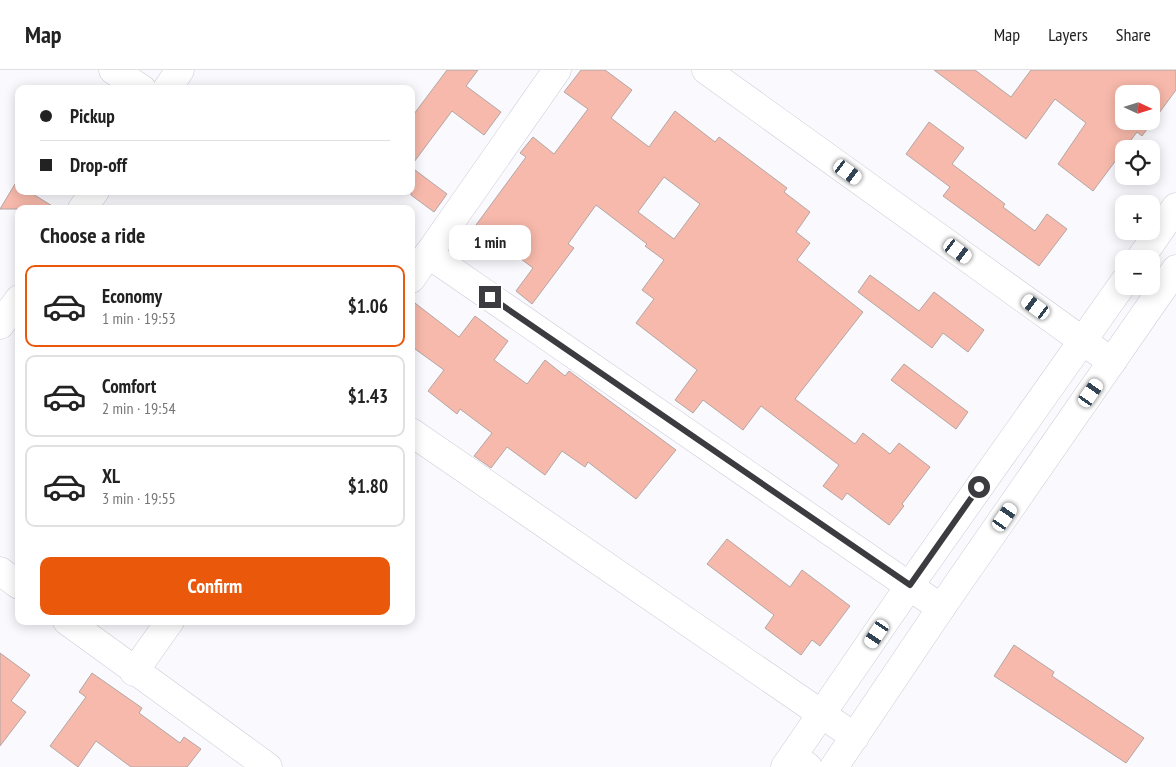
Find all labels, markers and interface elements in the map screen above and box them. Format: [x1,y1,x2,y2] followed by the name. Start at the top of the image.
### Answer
[25,19,62,50] text: Map
[994,23,1020,46] text: Map
[1048,23,1088,46] text: Layers
[1116,23,1151,46] text: Share
[1115,85,1160,130] north arrow
[1115,85,1160,295] map controls
[70,104,115,128] text: Pickup
[1115,140,1160,185] button: locate
[70,153,127,177] text: Drop-off
[831,157,864,187] car
[1115,195,1160,240] button: +
[40,221,145,249] text: Choose a ride
[449,224,531,260] callout: 1 min
[474,232,506,252] text: 1 min
[941,236,974,266] car
[1115,250,1160,295] button: −
[42,284,87,329] icon: car
[102,284,162,308] text: Economy
[479,286,501,308] route end
[1019,292,1052,322] car
[348,294,388,318] text: $1.06
[102,308,176,328] text: 1 min · 19:53
[42,374,87,419] icon: car
[102,374,156,398] text: Comfort
[1076,376,1105,410] car
[348,384,388,408] text: $1.43
[102,398,176,418] text: 2 min · 19:54
[42,464,87,509] icon: car
[102,464,120,488] text: XL
[348,474,388,498] text: $1.80
[968,476,990,498] route start
[102,488,176,508] text: 3 min · 19:55
[990,500,1019,534] car
[40,557,390,615] button: Confirm
[862,617,891,651] car

